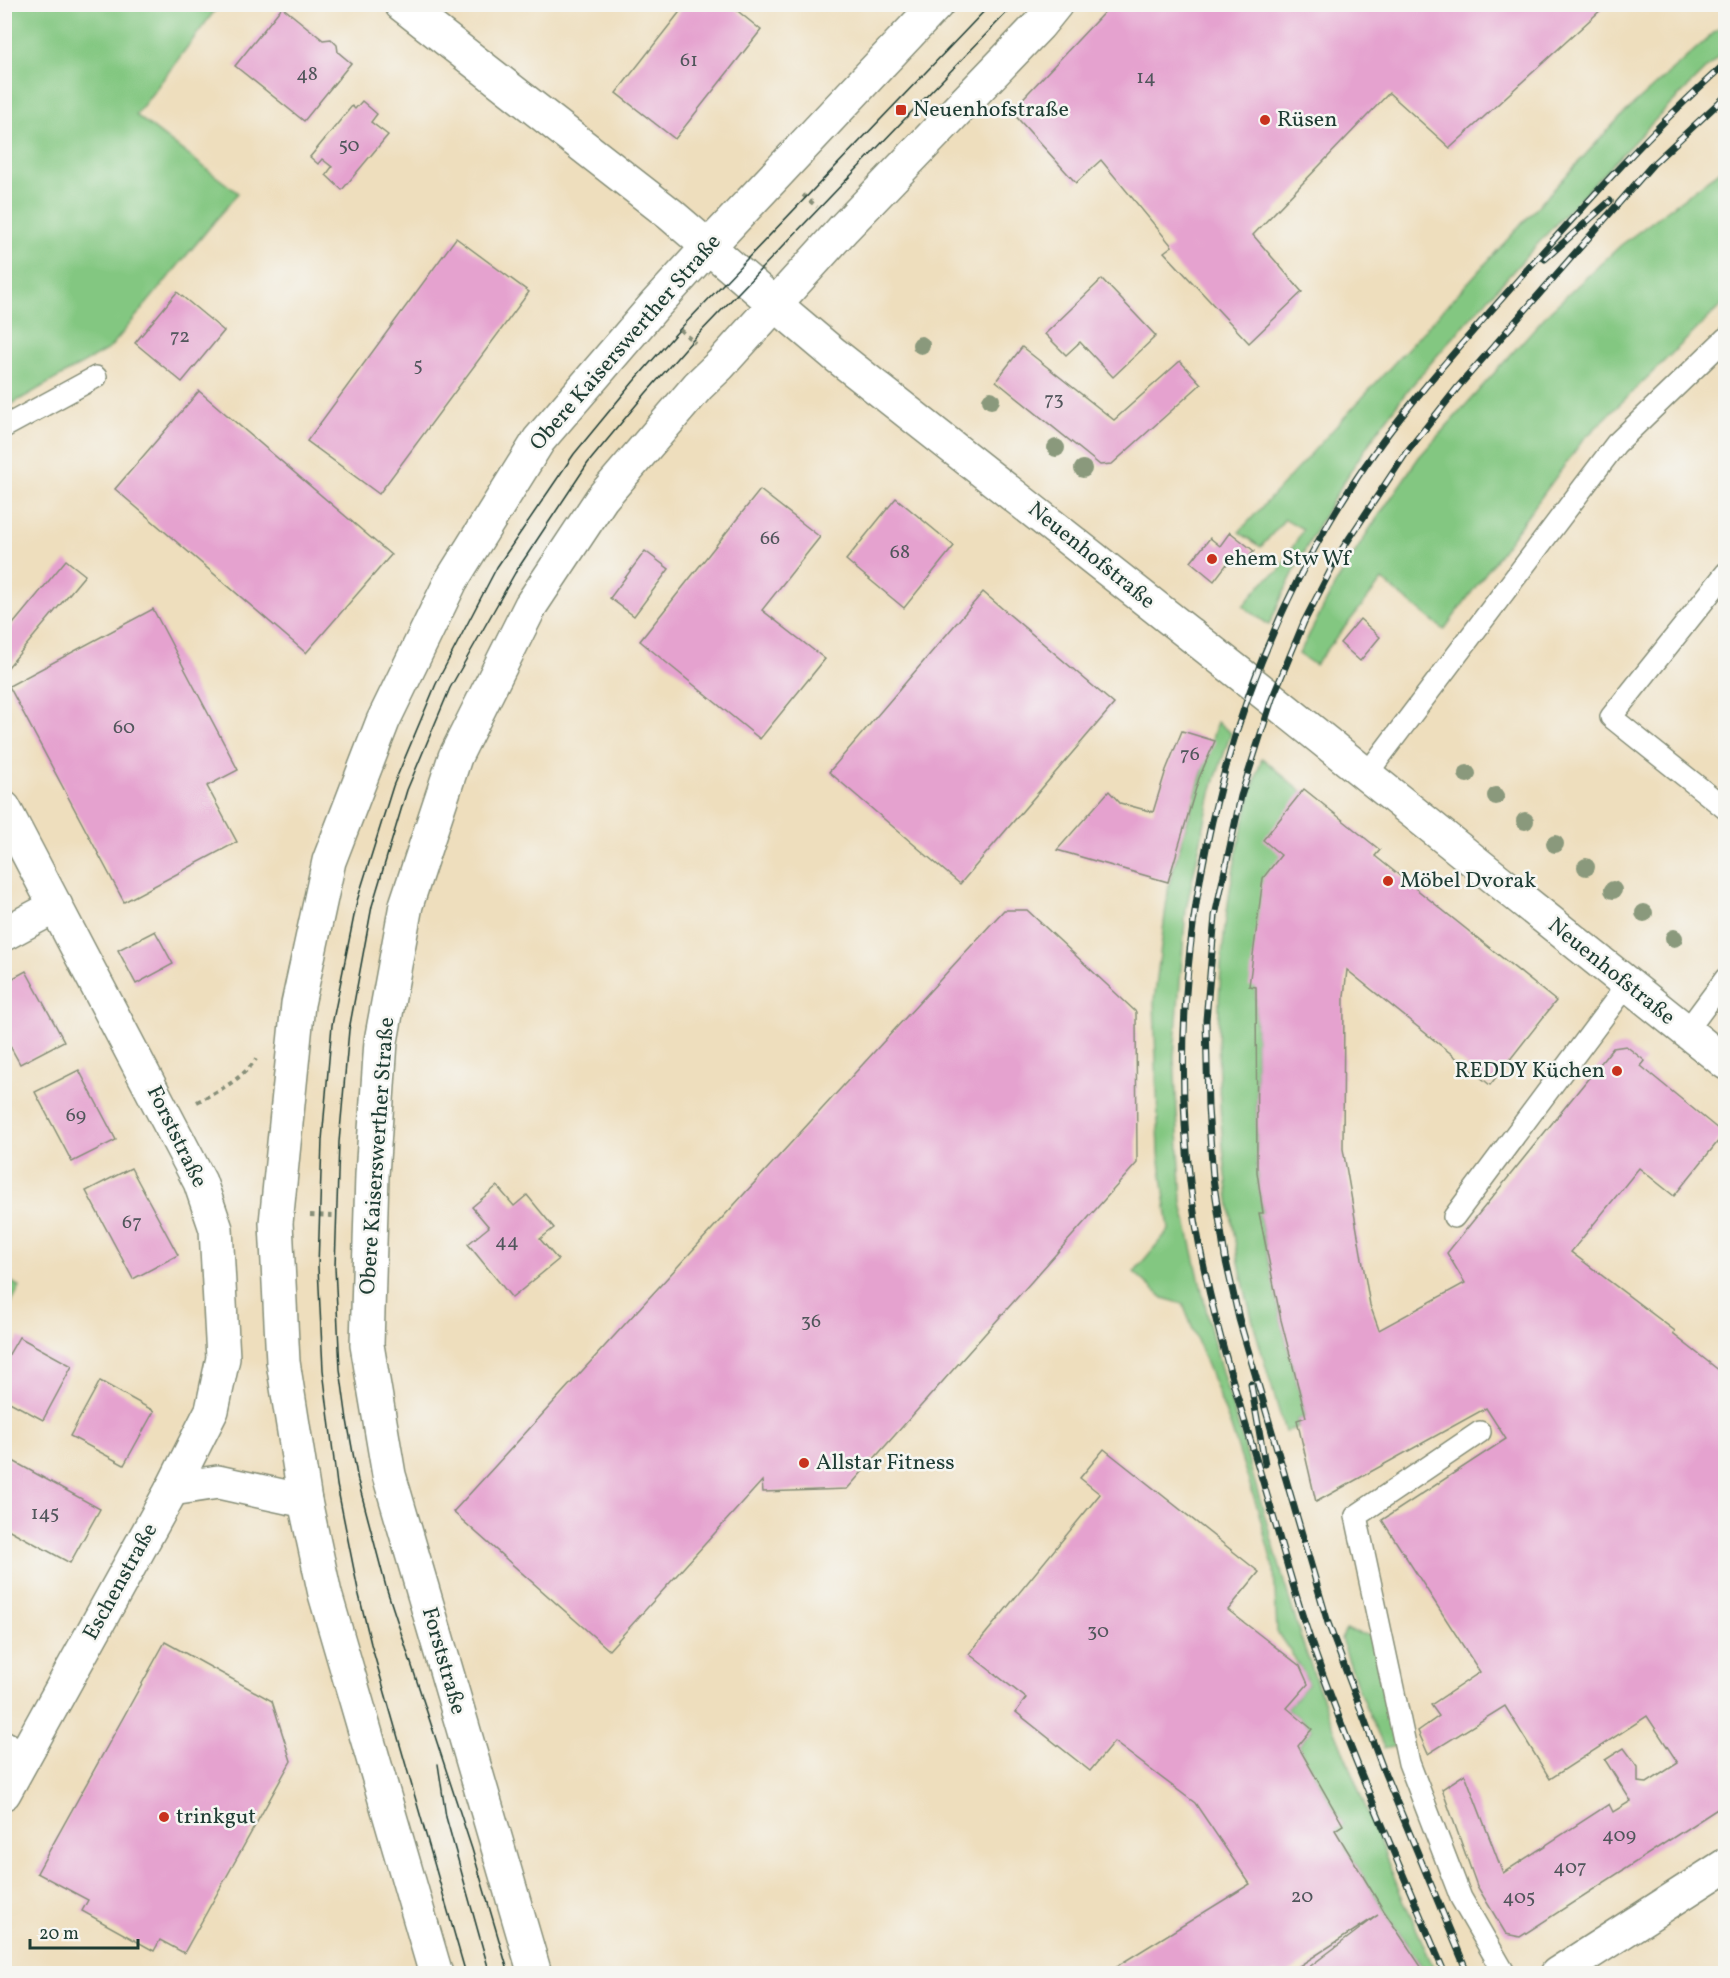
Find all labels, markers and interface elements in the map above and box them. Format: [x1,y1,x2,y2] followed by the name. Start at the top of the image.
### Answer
[680,47,698,75] house number: 61
[296,61,318,89] house number: 48
[1136,64,1156,92] house number: 14
[913,95,1069,126] place label: Neuenhofstraße
[894,103,908,117] marker: Neuenhofstraße
[1277,105,1337,136] place label: Rüsen
[1258,113,1272,127] marker: Rüsen
[338,132,360,160] house number: 50
[523,228,729,458] street label: Obere Kaiserswerther Straße
[170,323,190,351] house number: 72
[413,352,423,380] house number: 5
[1044,386,1064,414] house number: 73
[1021,495,1161,617] street label: Neuenhofstraße
[760,525,780,553] house number: 66
[890,539,910,567] house number: 68
[1224,544,1353,575] place label: ehem Stw Wf
[1205,552,1219,566] marker: ehem Stw Wf
[113,714,135,742] house number: 60
[1180,741,1200,769] house number: 76
[1400,866,1536,897] place label: Möbel Dvorak
[1381,874,1395,888] marker: Möbel Dvorak
[1541,911,1681,1033] street label: Neuenhofstraße
[353,1016,403,1296] street label: Obere Kaiserswerther Straße
[1454,1056,1605,1087] place label: REDDY Küchen
[1610,1064,1624,1078] marker: REDDY Küchen
[138,1081,214,1193] street label: Forststraße
[66,1102,86,1130] house number: 69
[122,1209,142,1237] house number: 67
[495,1228,519,1256] house number: 44
[801,1308,821,1336] house number: 36
[816,1448,955,1479] place label: Allstar Fitness
[797,1456,811,1470] marker: Allstar Fitness
[31,1500,59,1528] house number: 145
[76,1518,166,1646] street label: Eschenstraße
[413,1604,473,1718] street label: Forststraße
[1087,1618,1109,1646] house number: 30
[176,1802,256,1833] place label: trinkgut
[157,1810,171,1824] marker: trinkgut
[1602,1822,1636,1850] house number: 409
[1553,1854,1587,1882] house number: 407
[1291,1883,1313,1911] house number: 20
[1503,1884,1535,1912] house number: 405
[30,1912,138,1950] scale bar
[39,1922,79,1947] text: 20 m

